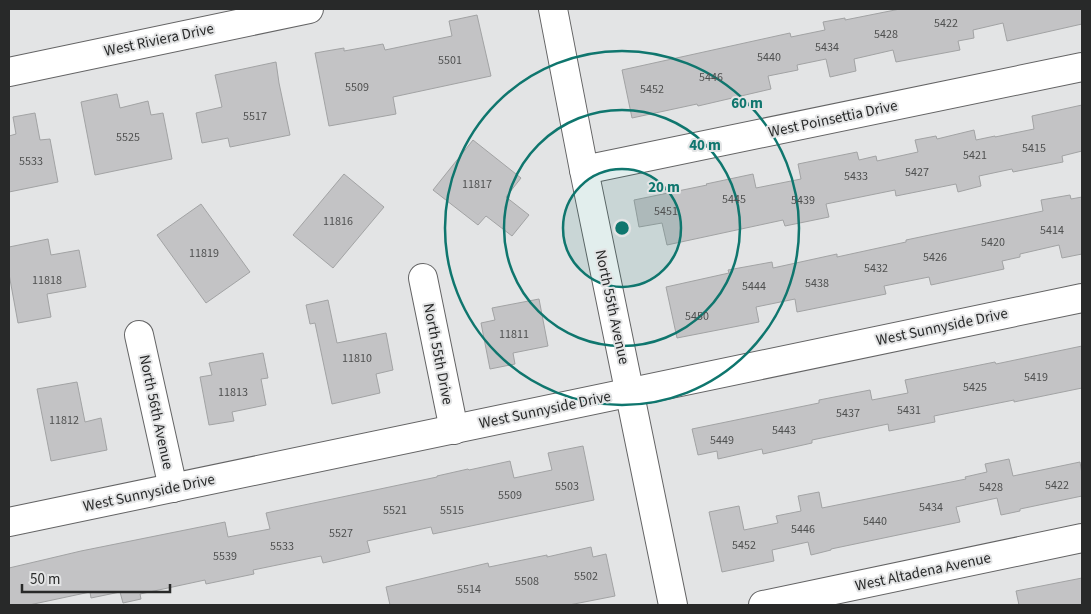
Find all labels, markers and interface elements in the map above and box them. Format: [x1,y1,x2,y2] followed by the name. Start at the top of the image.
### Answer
[934,15,958,32] house number: 5422
[102,18,216,62] street label: West Riviera Drive
[874,26,898,43] house number: 5428
[815,39,839,56] house number: 5434
[757,49,781,66] house number: 5440
[438,52,462,69] house number: 5501
[699,69,723,86] house number: 5446
[345,79,369,96] house number: 5509
[640,81,664,98] house number: 5452
[731,93,763,114] text: 60 m
[766,95,900,143] street label: West Poinsettia Drive
[243,108,267,125] house number: 5517
[116,129,140,146] house number: 5525
[689,135,721,156] text: 40 m
[1022,140,1046,157] house number: 5415
[963,147,987,164] house number: 5421
[19,153,43,170] house number: 5533
[905,164,929,181] house number: 5427
[844,168,868,185] house number: 5433
[462,176,492,193] house number: 11817
[648,177,680,198] text: 20 m
[722,191,746,208] house number: 5445
[791,192,815,209] house number: 5439
[654,203,678,220] house number: 5451
[323,213,353,230] house number: 11816
[613,219,631,237] centre of rings
[1040,222,1064,239] house number: 5414
[981,234,1005,251] house number: 5420
[189,245,219,262] house number: 11819
[590,248,634,366] street label: North 55th Avenue
[923,249,947,266] house number: 5426
[864,260,888,277] house number: 5432
[32,272,62,289] house number: 11818
[805,275,829,292] house number: 5438
[742,278,766,295] house number: 5444
[418,301,458,407] street label: North 55th Drive
[874,303,1010,351] street label: West Sunnyside Drive
[685,308,709,325] house number: 5450
[499,326,529,343] house number: 11811
[342,350,372,367] house number: 11810
[134,353,178,471] street label: North 56th Avenue
[1024,369,1048,386] house number: 5419
[963,379,987,396] house number: 5425
[218,384,248,401] house number: 11813
[477,386,613,434] street label: West Sunnyside Drive
[897,402,921,419] house number: 5431
[836,405,860,422] house number: 5437
[49,412,79,429] house number: 11812
[772,422,796,439] house number: 5443
[710,432,734,449] house number: 5449
[81,469,217,517] street label: West Sunnyside Drive
[1045,477,1069,494] house number: 5422
[555,478,579,495] house number: 5503
[979,479,1003,496] house number: 5428
[498,487,522,504] house number: 5509
[919,499,943,516] house number: 5434
[383,502,407,519] house number: 5521
[440,502,464,519] house number: 5515
[863,513,887,530] house number: 5440
[791,521,815,538] house number: 5446
[329,525,353,542] house number: 5527
[732,537,756,554] house number: 5452
[270,538,294,555] house number: 5533
[853,547,993,597] street label: West Altadena Avenue
[213,548,237,565] house number: 5539
[22,562,170,594] scale bar
[574,568,598,585] house number: 5502
[30,569,60,590] text: 50 m
[515,573,539,590] house number: 5508
[457,581,481,598] house number: 5514

